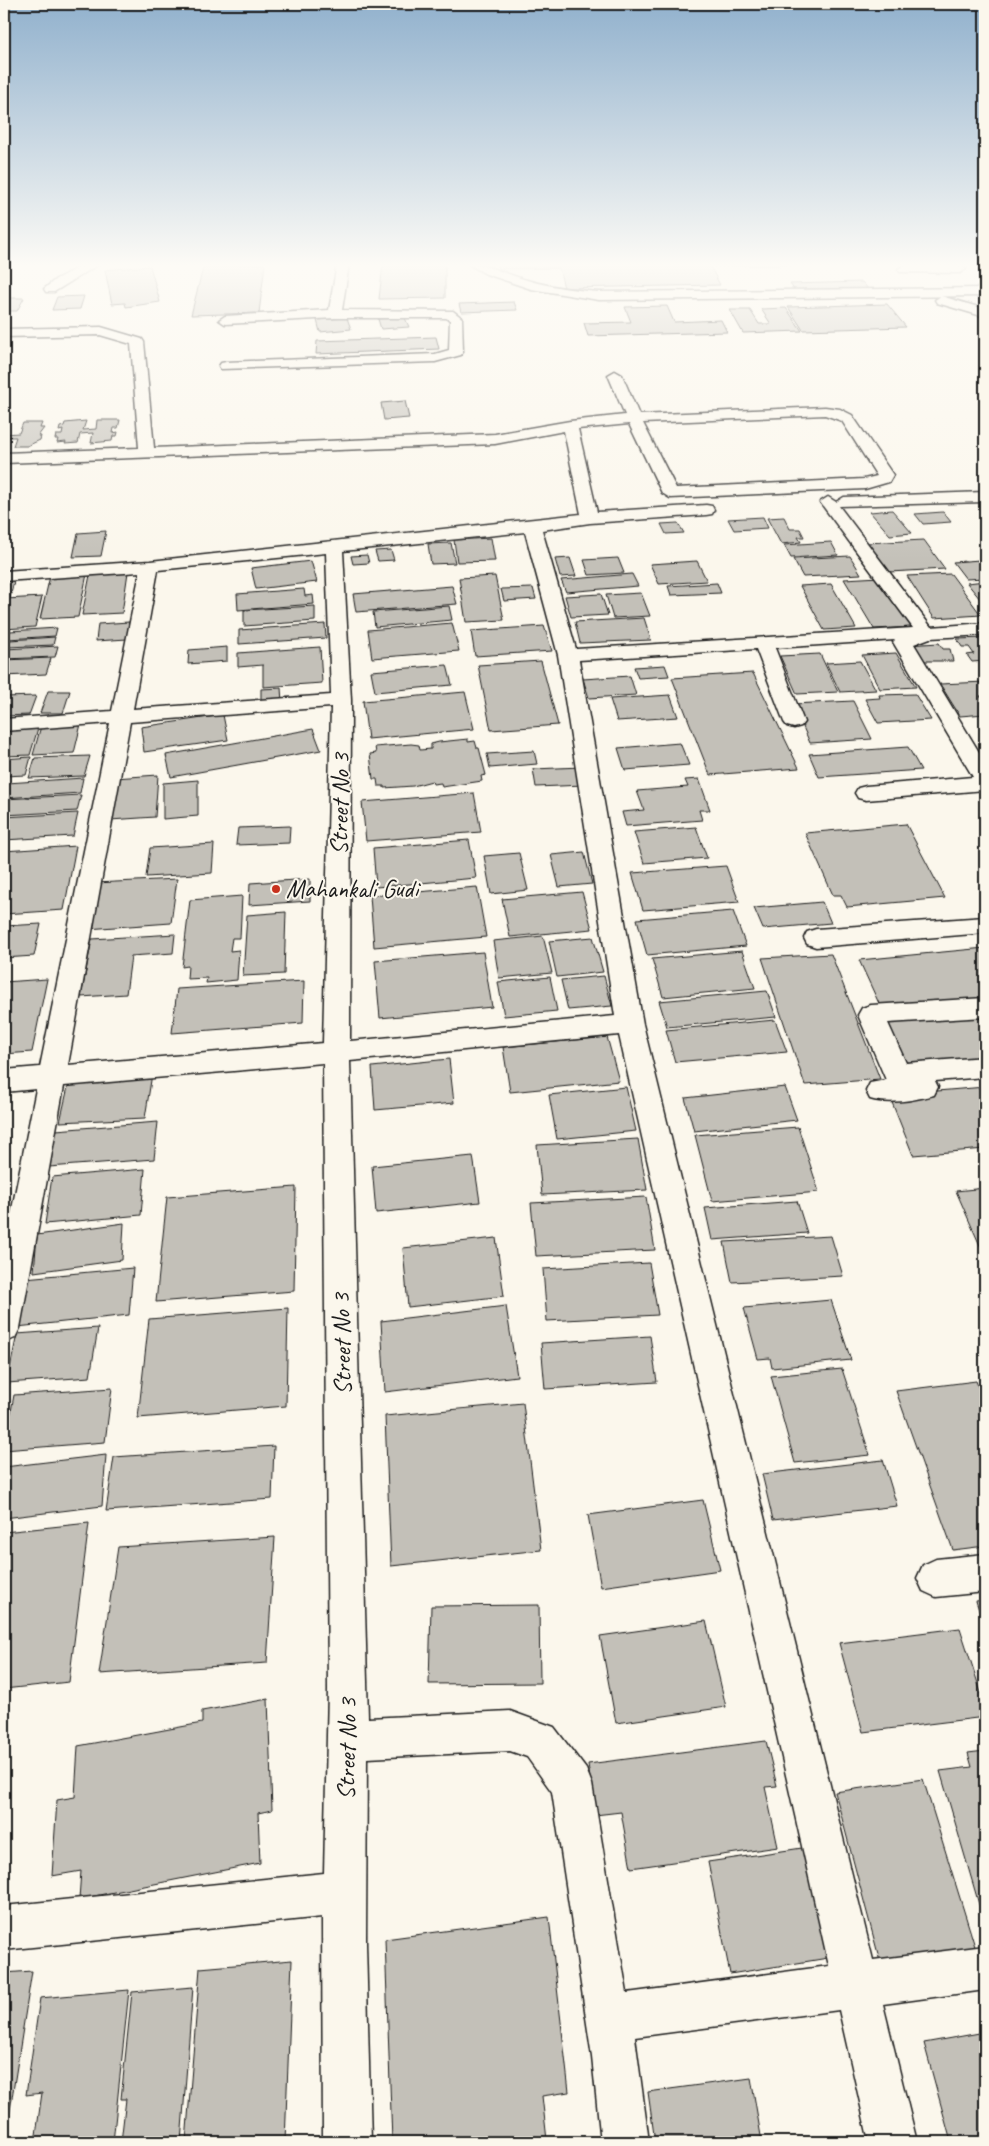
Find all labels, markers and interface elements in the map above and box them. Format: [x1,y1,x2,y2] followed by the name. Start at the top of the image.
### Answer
[323,751,357,855] street label: Street No 3
[286,873,421,905] place label: Mahankali Gudi
[270,883,282,895] marker: Mahankali Gudi
[325,1291,359,1395] street label: Street No 3
[330,1696,364,1800] street label: Street No 3

